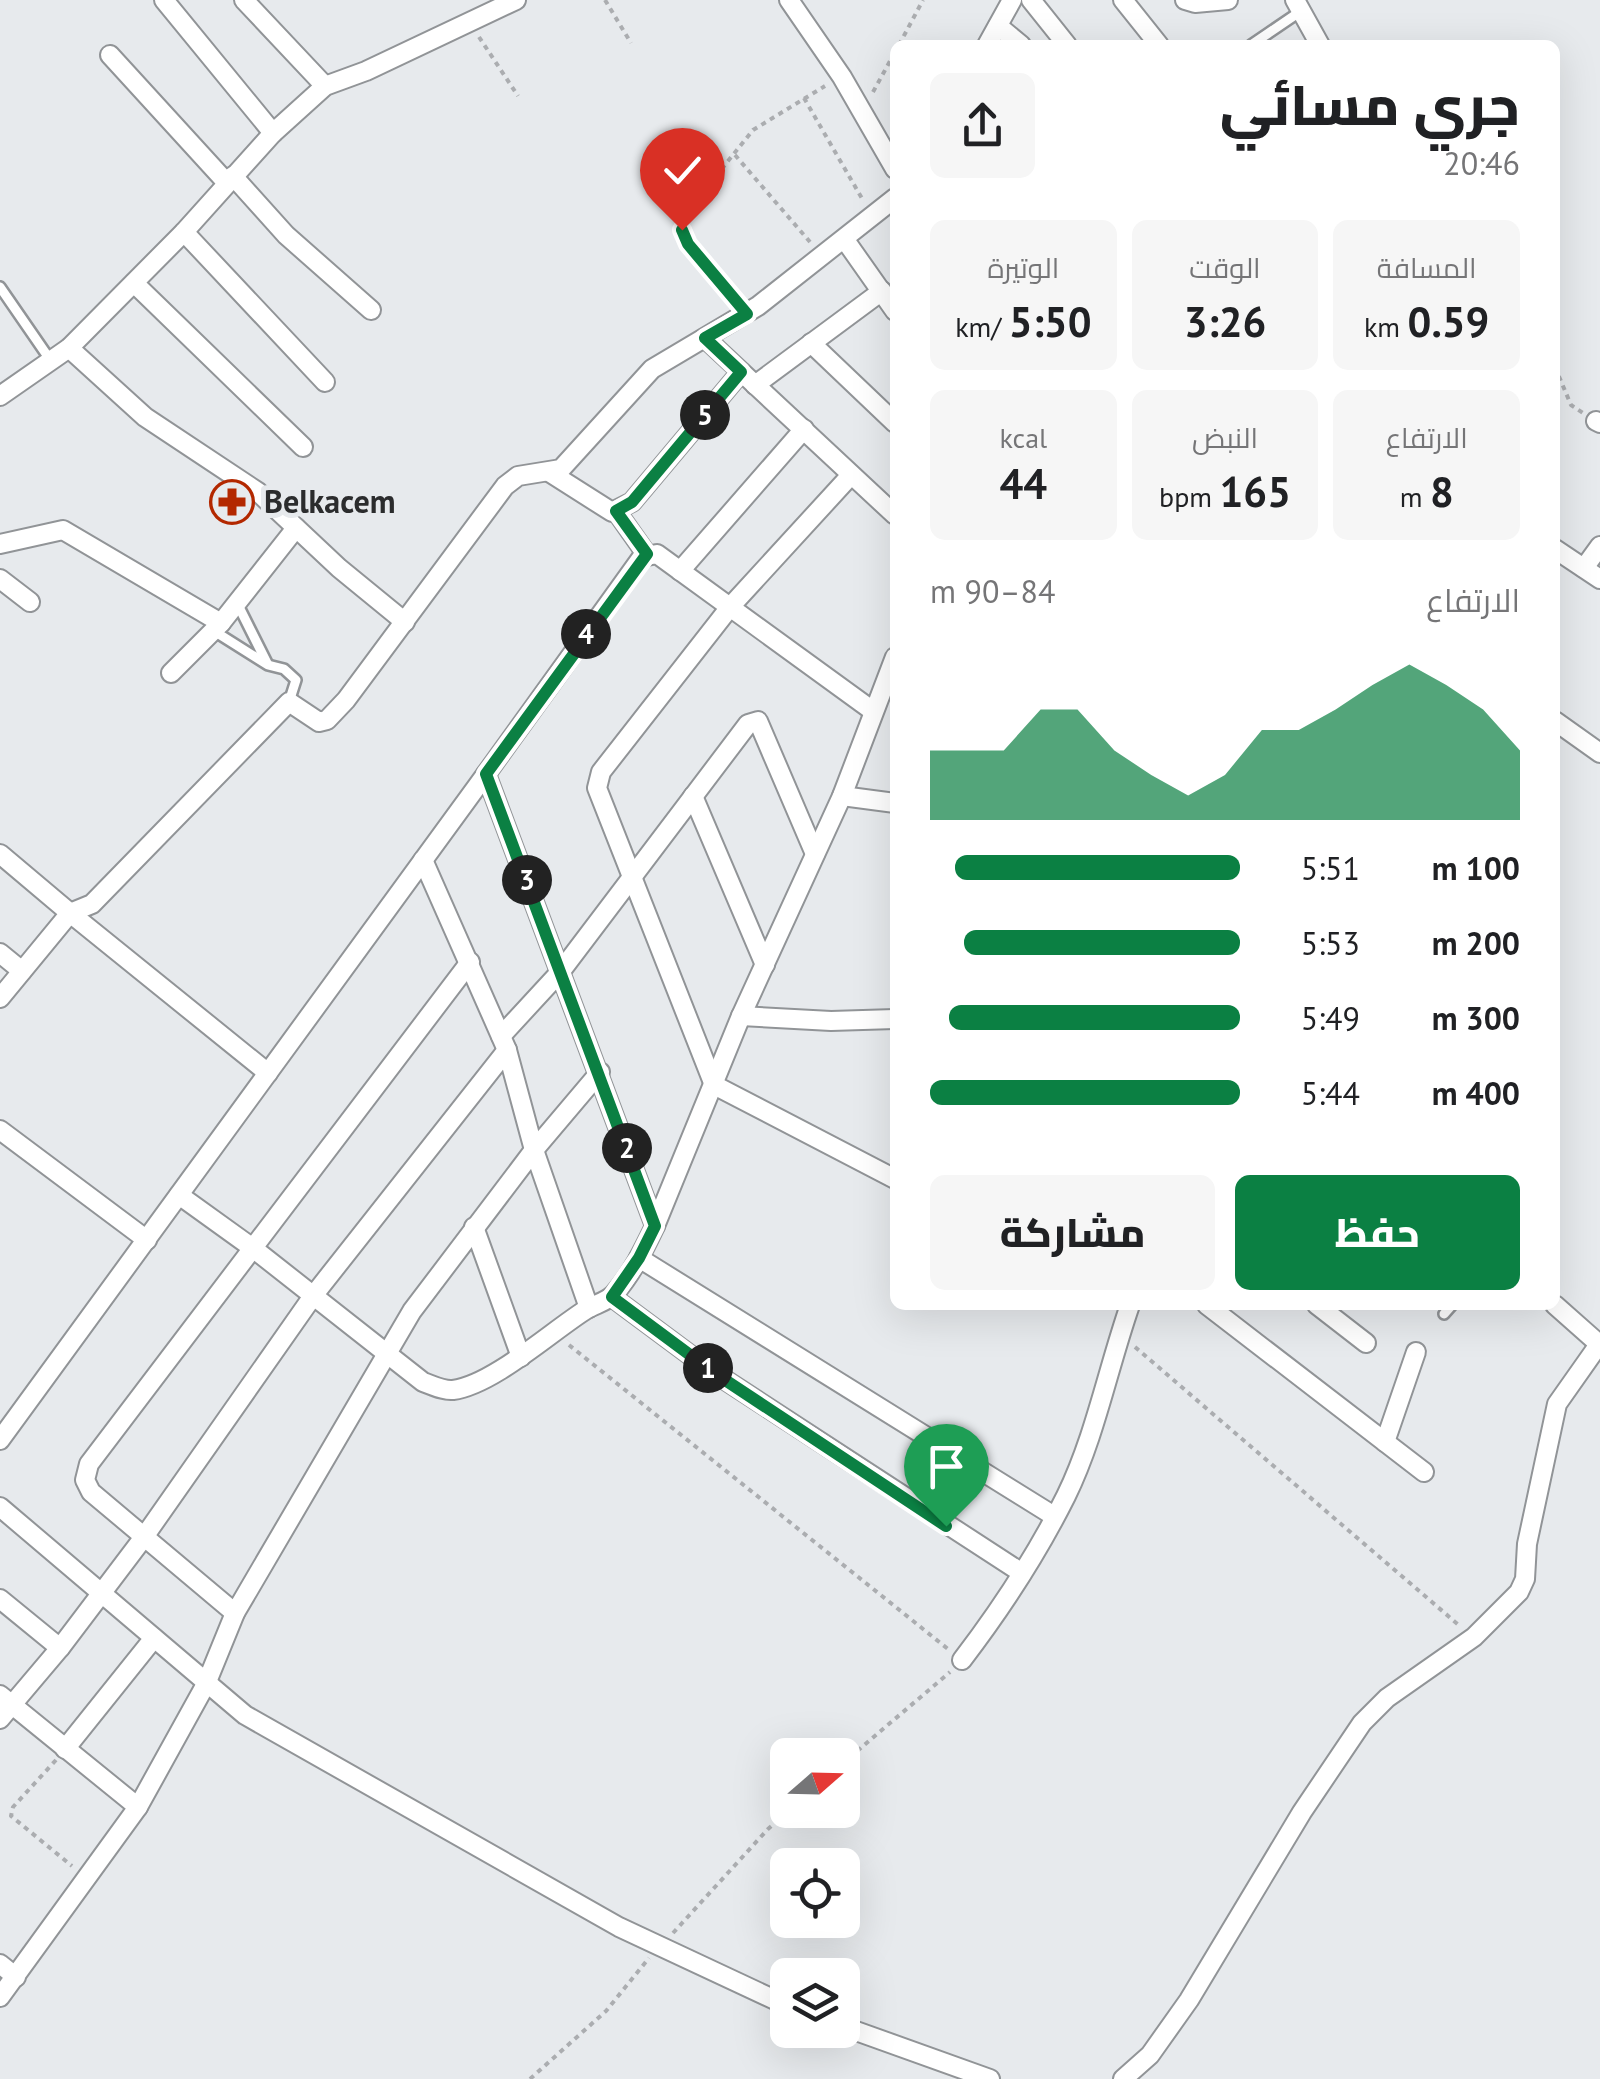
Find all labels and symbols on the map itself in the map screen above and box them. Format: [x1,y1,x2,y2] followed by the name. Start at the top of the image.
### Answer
[640,128,725,231] pin
[680,390,730,440] pin: 5
[209,479,255,525] pharmacy icon: Belkacem
[264,480,396,522] place label: Belkacem
[561,609,611,659] pin: 4
[502,855,552,905] pin: 3
[602,1123,652,1173] pin: 2
[683,1343,733,1393] pin: 1
[904,1424,989,1527] pin
[770,1738,860,1828] north arrow

